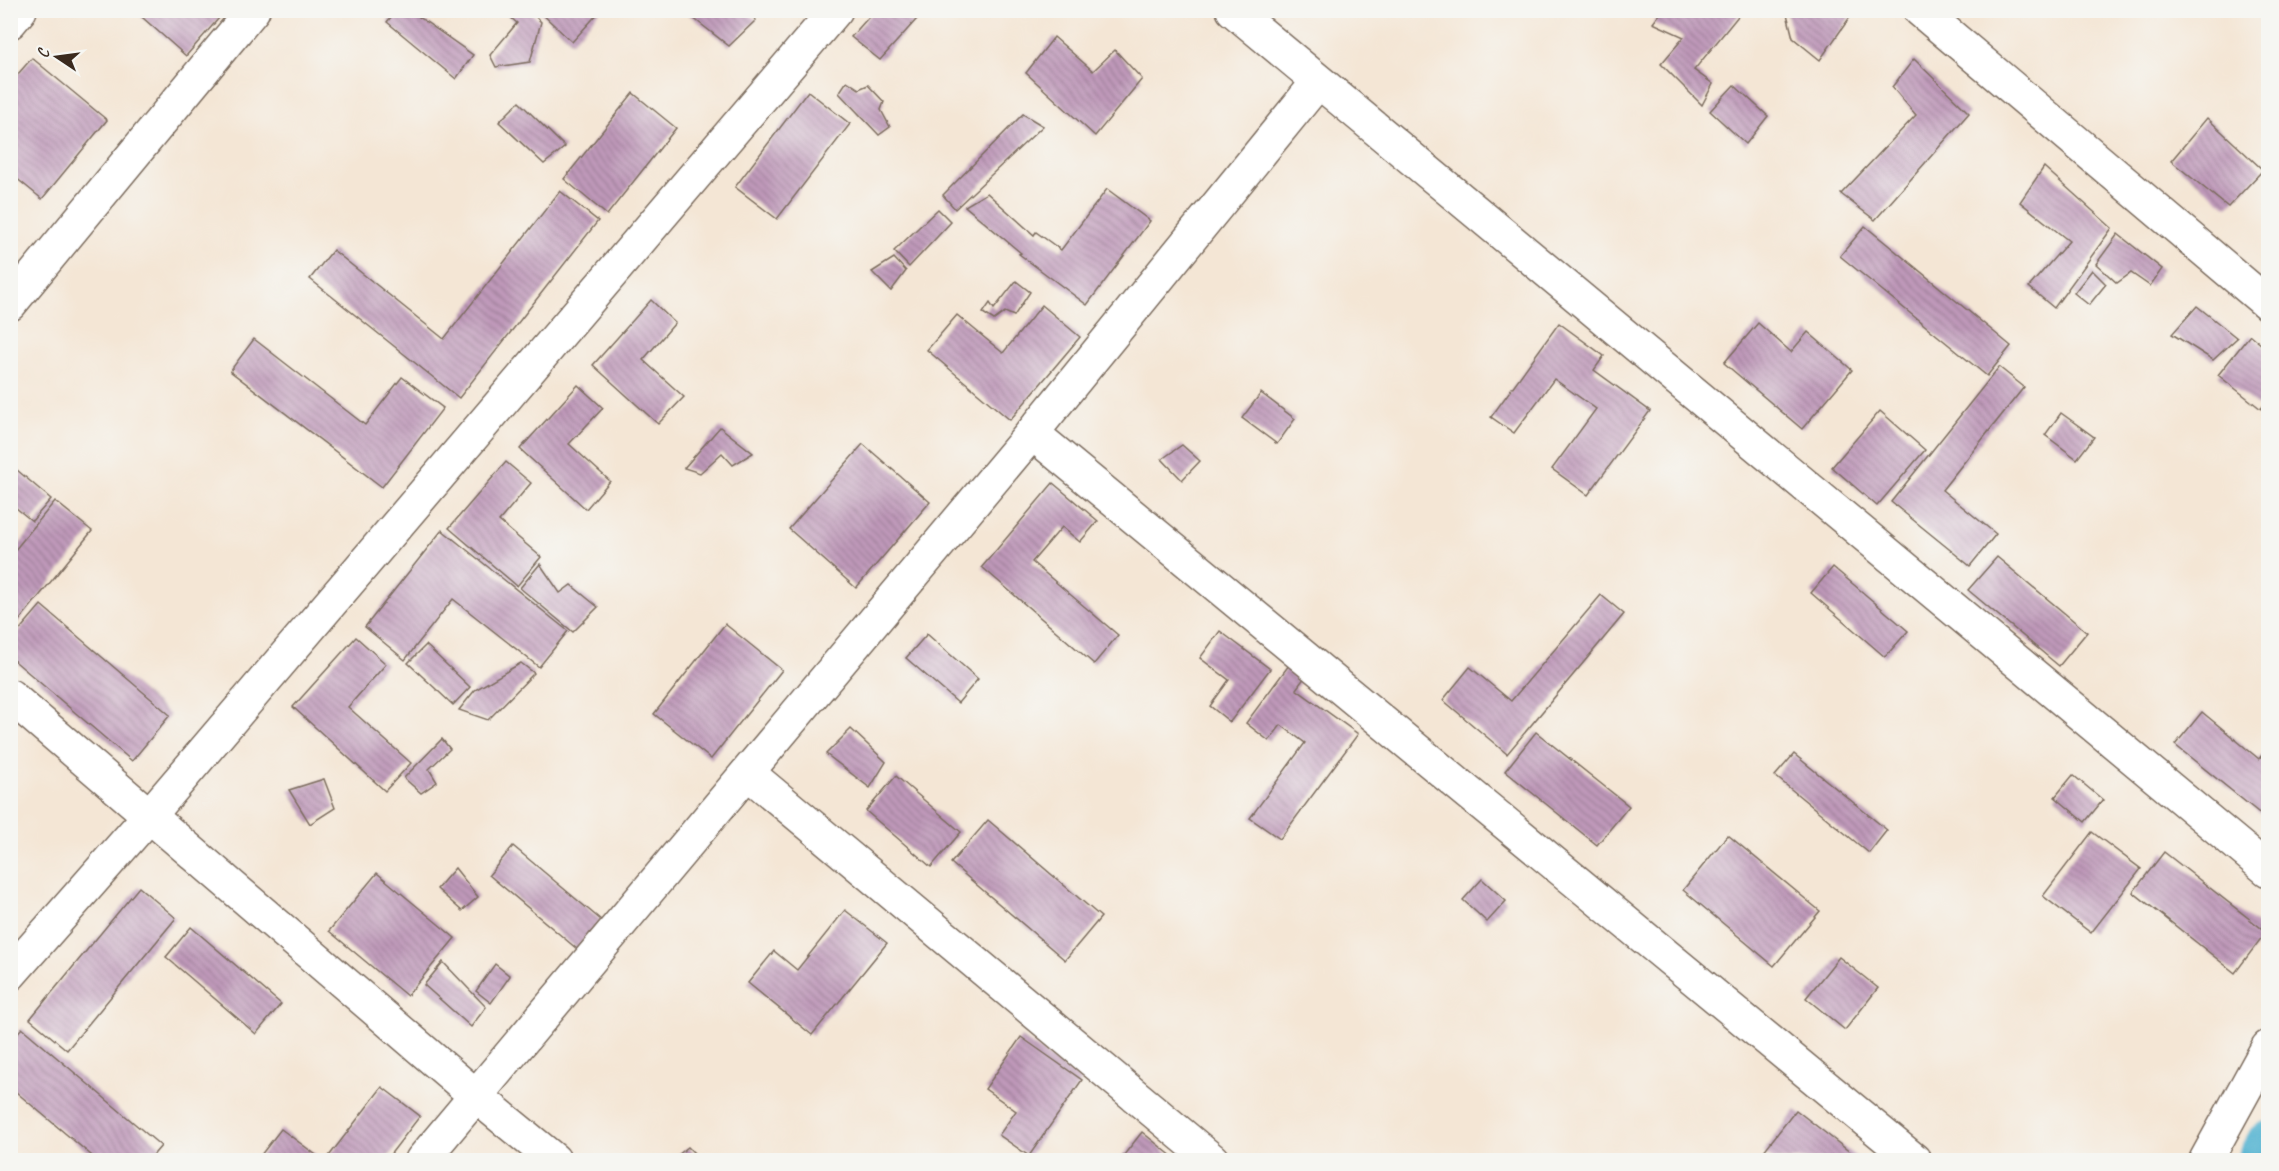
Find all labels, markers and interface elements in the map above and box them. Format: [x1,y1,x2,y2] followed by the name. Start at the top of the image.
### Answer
[27,27,87,87] north arrow
[33,46,54,60] text: С

